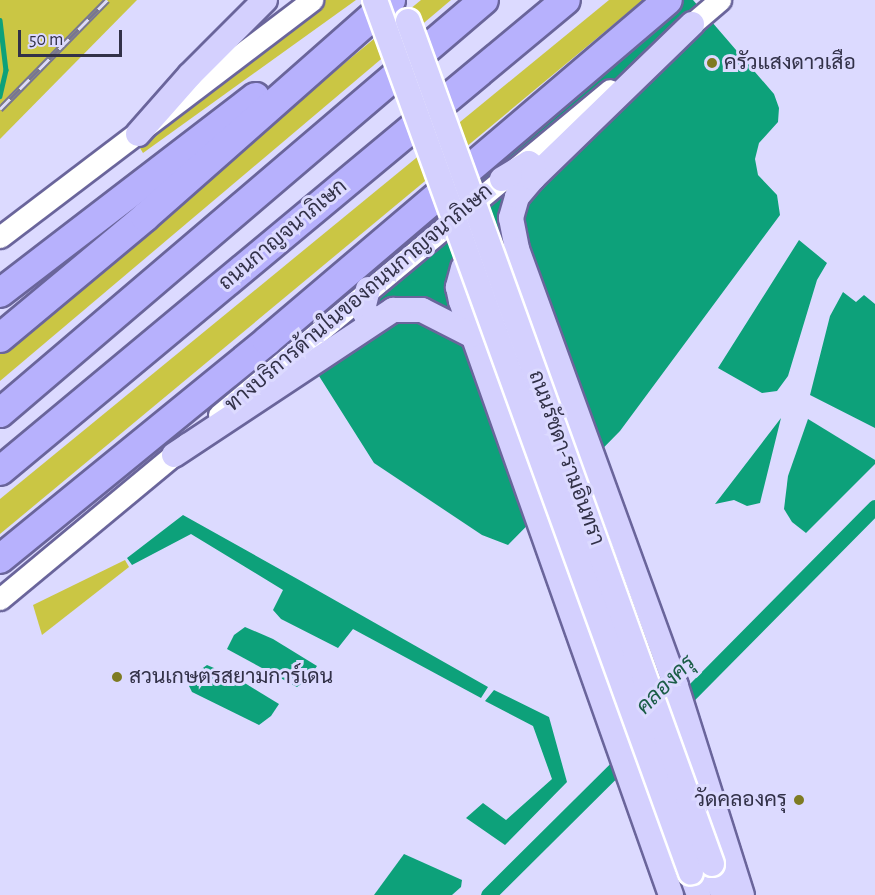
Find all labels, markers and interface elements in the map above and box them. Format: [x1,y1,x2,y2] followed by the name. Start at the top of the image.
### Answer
[21,18,124,56] scale bar
[29,31,63,49] text: 50 m
[724,50,856,76] place label: ครัวแสงดาวเสือ
[705,56,719,70] marker: ครัวแสงดาวเสือ
[214,174,352,296] street label: ถนนกาญจนาภิเษก
[220,179,498,417] street label: ทางบริการด้านในของถนนกาญจนาภิเษก
[523,367,609,549] street label: ถนนรัชดา-รามอินทรา
[631,650,701,720] water label: คลองครุ
[129,664,333,690] place label: สวนเกษตรสยามการ์เดน
[110,670,124,684] marker: สวนเกษตรสยามการ์เดน
[694,787,787,813] place label: วัดคลองครุ
[792,793,806,807] marker: วัดคลองครุ

